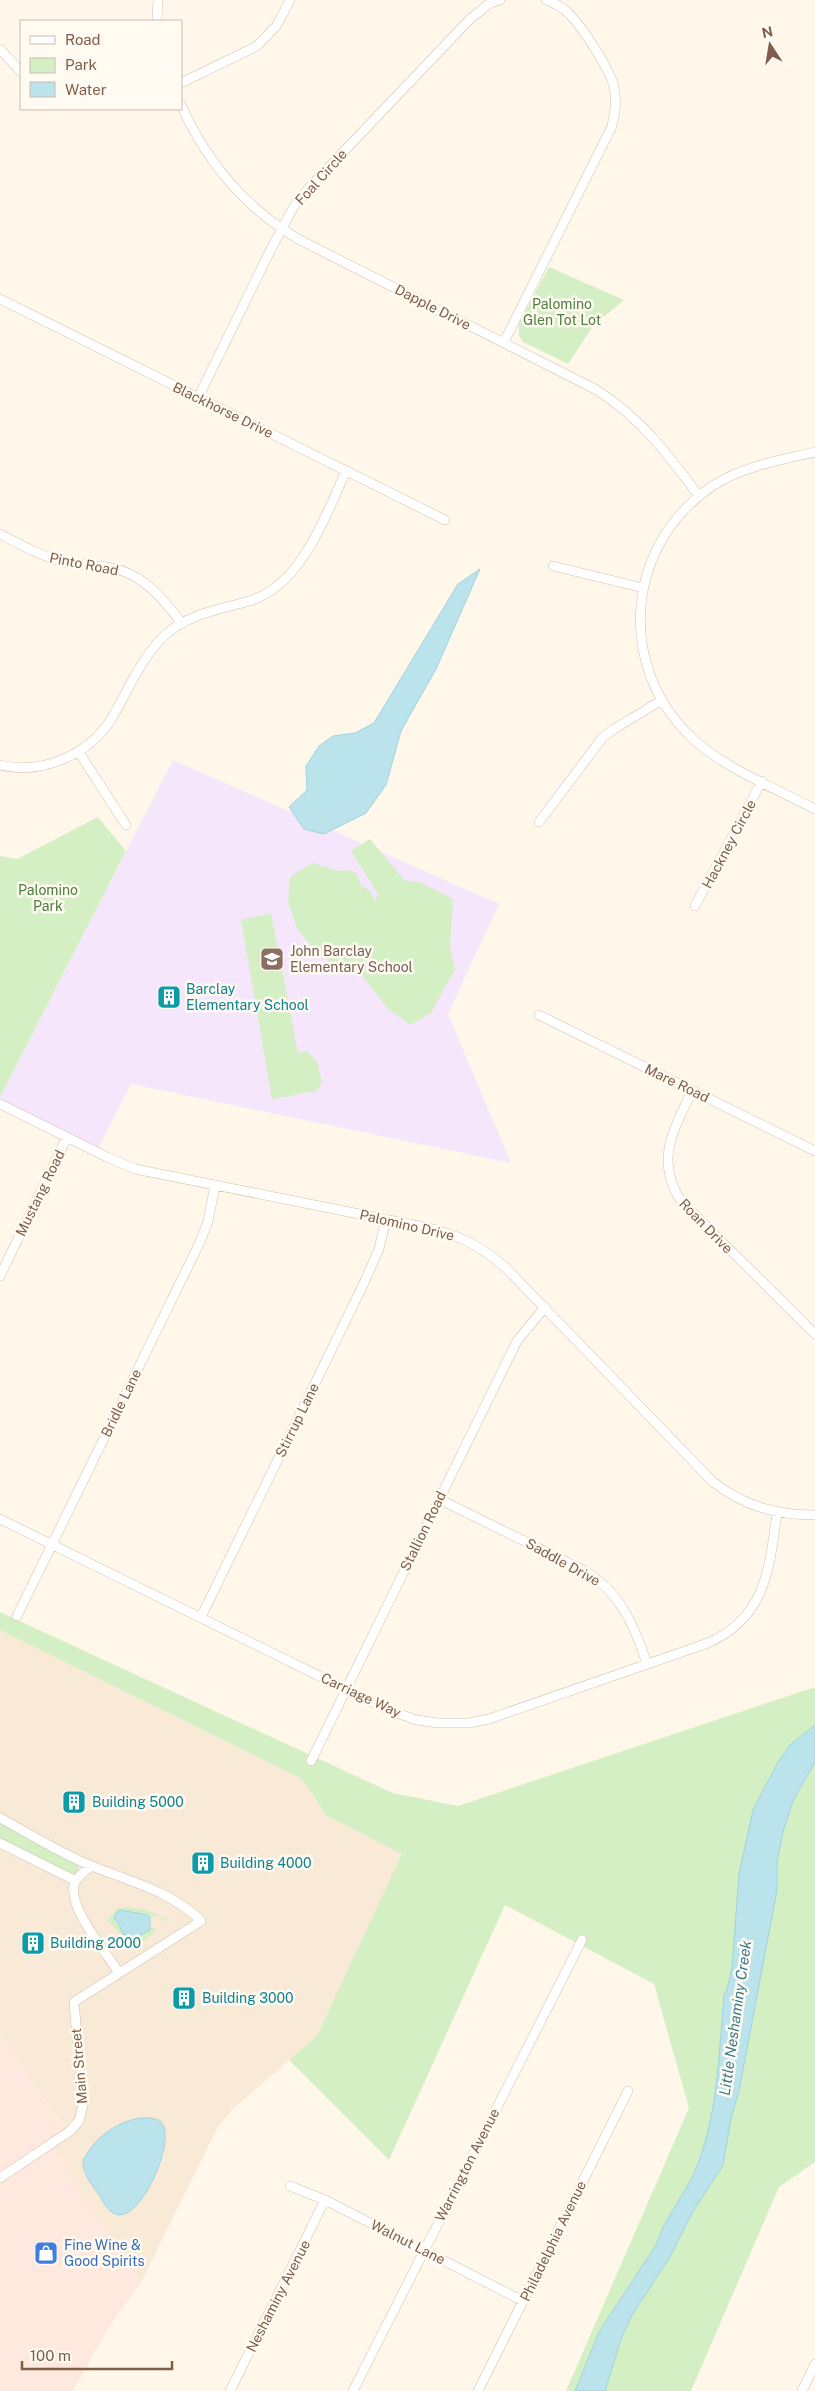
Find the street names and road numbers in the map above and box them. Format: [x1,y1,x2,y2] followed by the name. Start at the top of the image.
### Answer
[292,146,350,208] street label: Foal Circle
[392,281,474,333] street label: Dapple Drive
[170,379,276,441] street label: Blackhorse Drive
[48,549,120,579] street label: Pinto Road
[699,797,759,891] street label: Hackney Circle
[642,1060,712,1106] street label: Mare Road
[12,1147,68,1239] street label: Mustang Road
[676,1195,736,1257] street label: Roan Drive
[358,1206,456,1244] street label: Palomino Drive
[98,1366,144,1440] street label: Bridle Lane
[272,1380,322,1460] street label: Stirrup Lane
[397,1489,449,1573] street label: Stallion Road
[523,1535,603,1589] street label: Saddle Drive
[318,1669,404,1721] street label: Carriage Way
[68,2027,90,2105] street label: Main Street
[432,2106,502,2224] street label: Warrington Avenue
[517,2178,589,2304] street label: Philadelphia Avenue
[368,2216,448,2268] street label: Walnut Lane
[243,2237,313,2355] street label: Neshaminy Avenue

